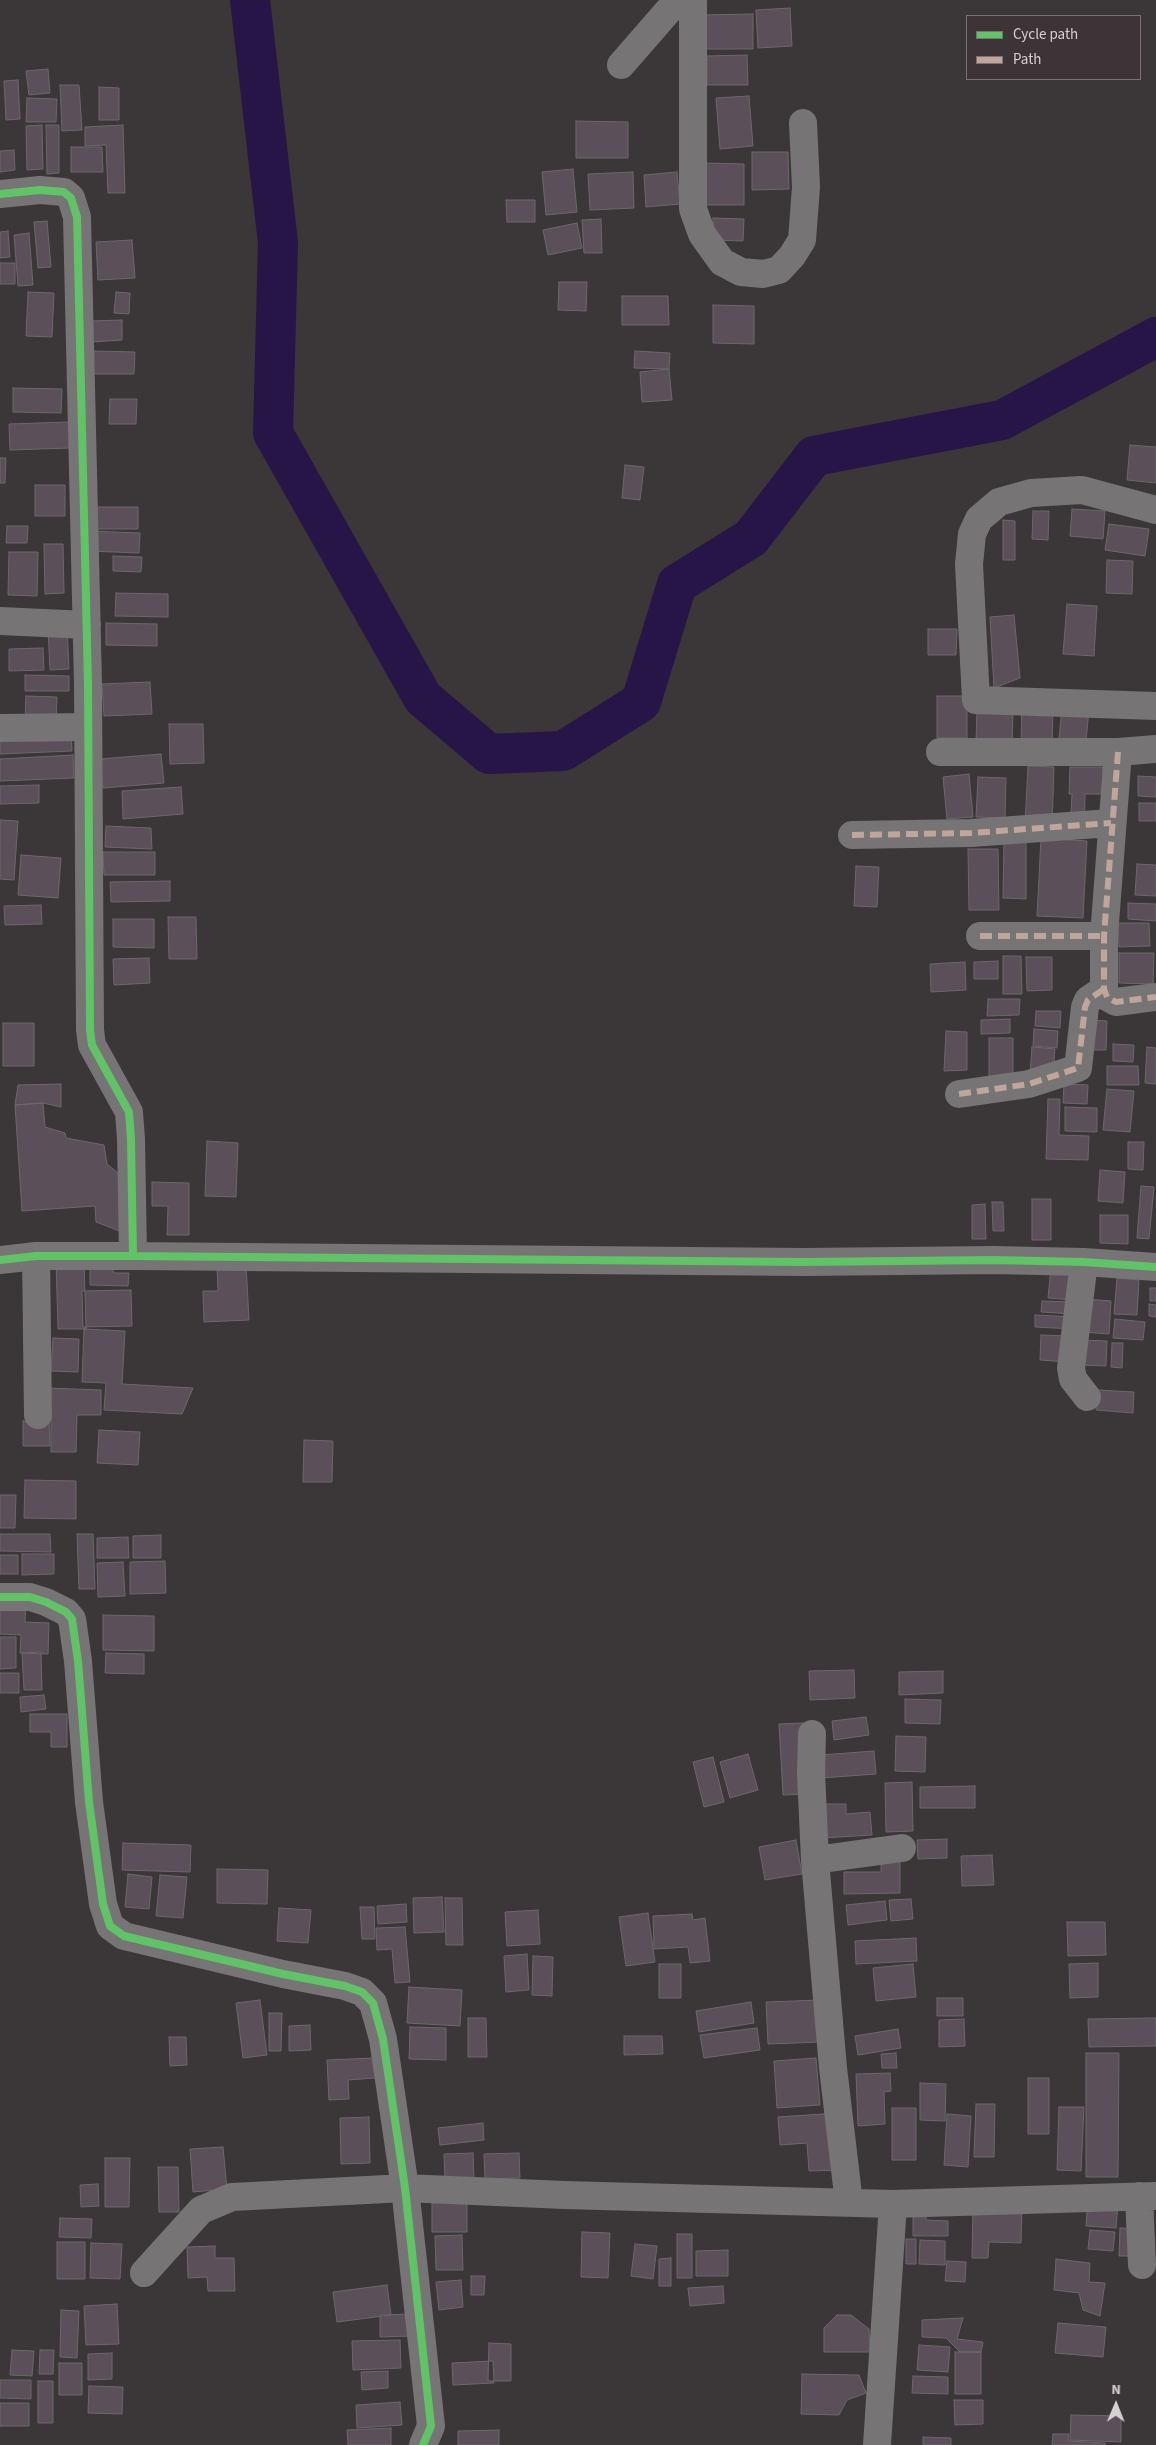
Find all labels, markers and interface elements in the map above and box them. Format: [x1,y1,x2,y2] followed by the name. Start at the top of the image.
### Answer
[966,15,1141,80] legend
[1013,24,1078,45] text: Cycle path
[1013,49,1041,70] text: Path
[1091,2380,1141,2430] north arrow
[1111,2380,1121,2400] text: N

